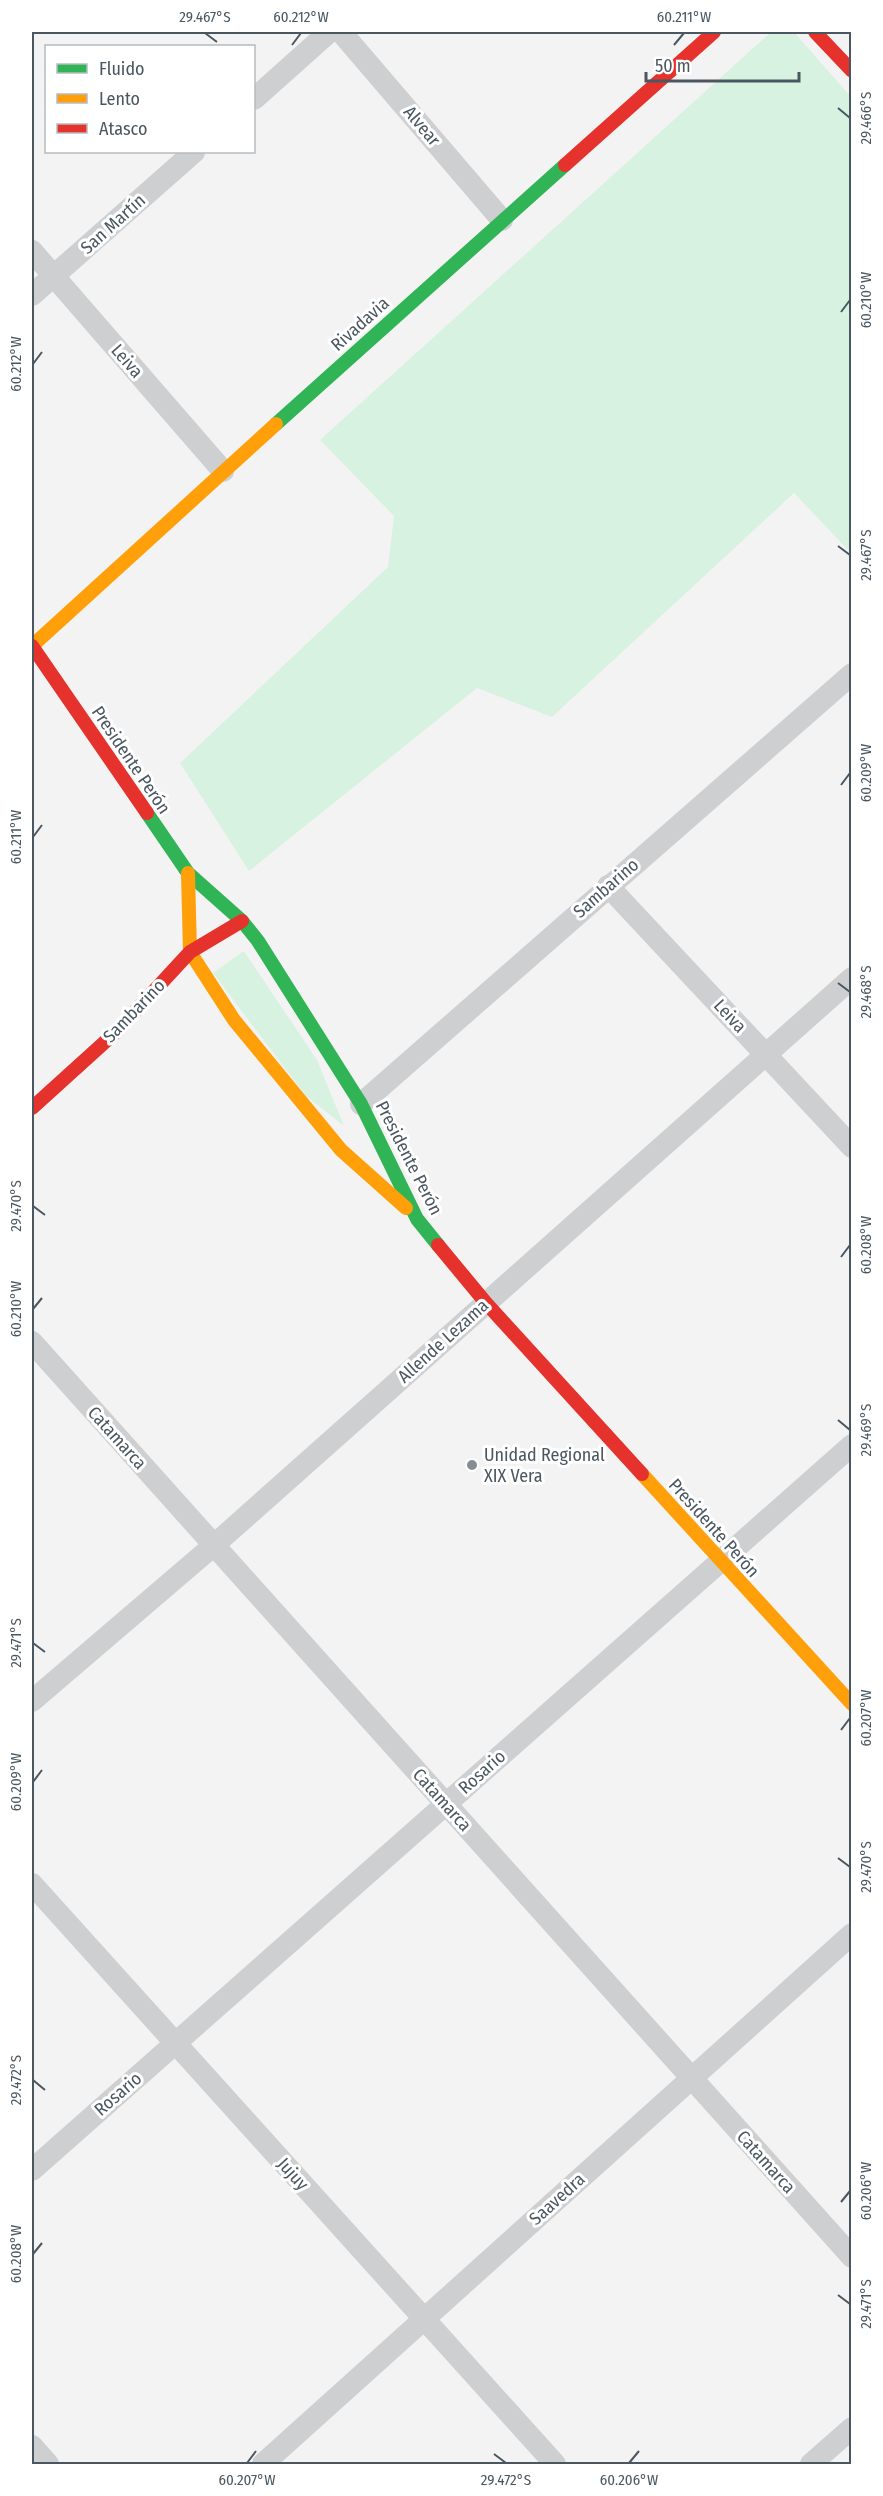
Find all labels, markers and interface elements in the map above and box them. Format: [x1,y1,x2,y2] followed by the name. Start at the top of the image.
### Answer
[179,8,231,26] text: 29.467°S
[273,8,329,26] text: 60.212°W
[657,8,711,26] text: 60.211°W
[45,45,255,153] legend
[646,45,799,83] scale bar
[655,55,691,77] text: 50 m
[99,58,145,80] text: Fluido
[99,88,140,110] text: Lento
[857,92,875,144] text: 29.466°S
[399,101,446,151] street label: Alvear
[99,118,147,140] text: Atasco
[76,189,150,259] street label: San Martín
[857,272,875,328] text: 60.210°W
[326,292,394,356] street label: Rivadavia
[7,336,25,392] text: 60.212°W
[106,340,148,383] street label: Leiva
[857,529,875,581] text: 29.467°S
[87,702,175,818] street label: Presidente Perón
[857,744,875,802] text: 60.209°W
[7,810,25,864] text: 60.211°W
[569,854,643,922] street label: Sambarino
[857,965,875,1019] text: 29.468°S
[98,975,170,1047] street label: Sambarino
[709,995,751,1037] street label: Leiva
[371,1097,447,1219] street label: Presidente Perón
[7,1180,25,1232] text: 29.470°S
[857,1216,875,1274] text: 60.208°W
[7,1281,25,1337] text: 60.210°W
[393,1294,493,1388] street label: Allende Lezama
[83,1402,151,1474] street label: Catamarca
[857,1404,875,1456] text: 29.469°S
[484,1444,605,1487] place label: Unidad Regional XIX Vera
[465,1458,479,1472] marker: Unidad Regional XIX Vera
[664,1474,764,1582] street label: Presidente Perón
[7,1618,25,1668] text: 29.471°S
[857,1689,875,1747] text: 60.207°W
[454,1745,510,1799] street label: Rosario
[7,1753,25,1811] text: 60.209°W
[408,1764,476,1836] street label: Catamarca
[857,1841,875,1893] text: 29.470°S
[7,2055,25,2105] text: 29.472°S
[90,2067,146,2121] street label: Rosario
[732,2126,800,2198] street label: Catamarca
[273,2153,313,2195] street label: Jujuy
[857,2162,875,2220] text: 60.206°W
[525,2168,589,2230] street label: Saavedra
[7,2225,25,2283] text: 60.208°W
[857,2279,875,2329] text: 29.471°S
[218,2471,276,2489] text: 60.207°W
[481,2471,531,2489] text: 29.472°S
[600,2471,658,2489] text: 60.206°W

